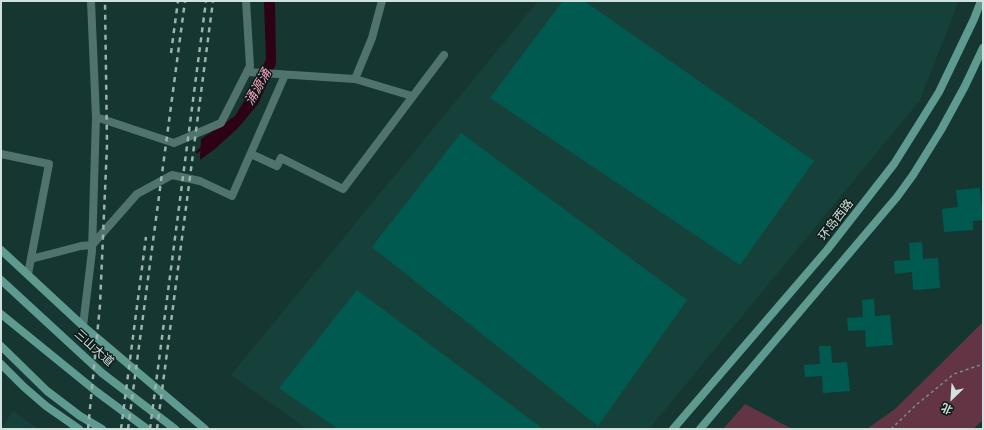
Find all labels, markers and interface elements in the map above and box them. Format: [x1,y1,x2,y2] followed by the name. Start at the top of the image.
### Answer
[241,66,275,108] water label: 涌源涌
[816,197,856,243] street label: 环岛西路
[71,327,117,369] street label: 三山大道
[932,378,972,418] north arrow
[939,401,954,417] text: 北

